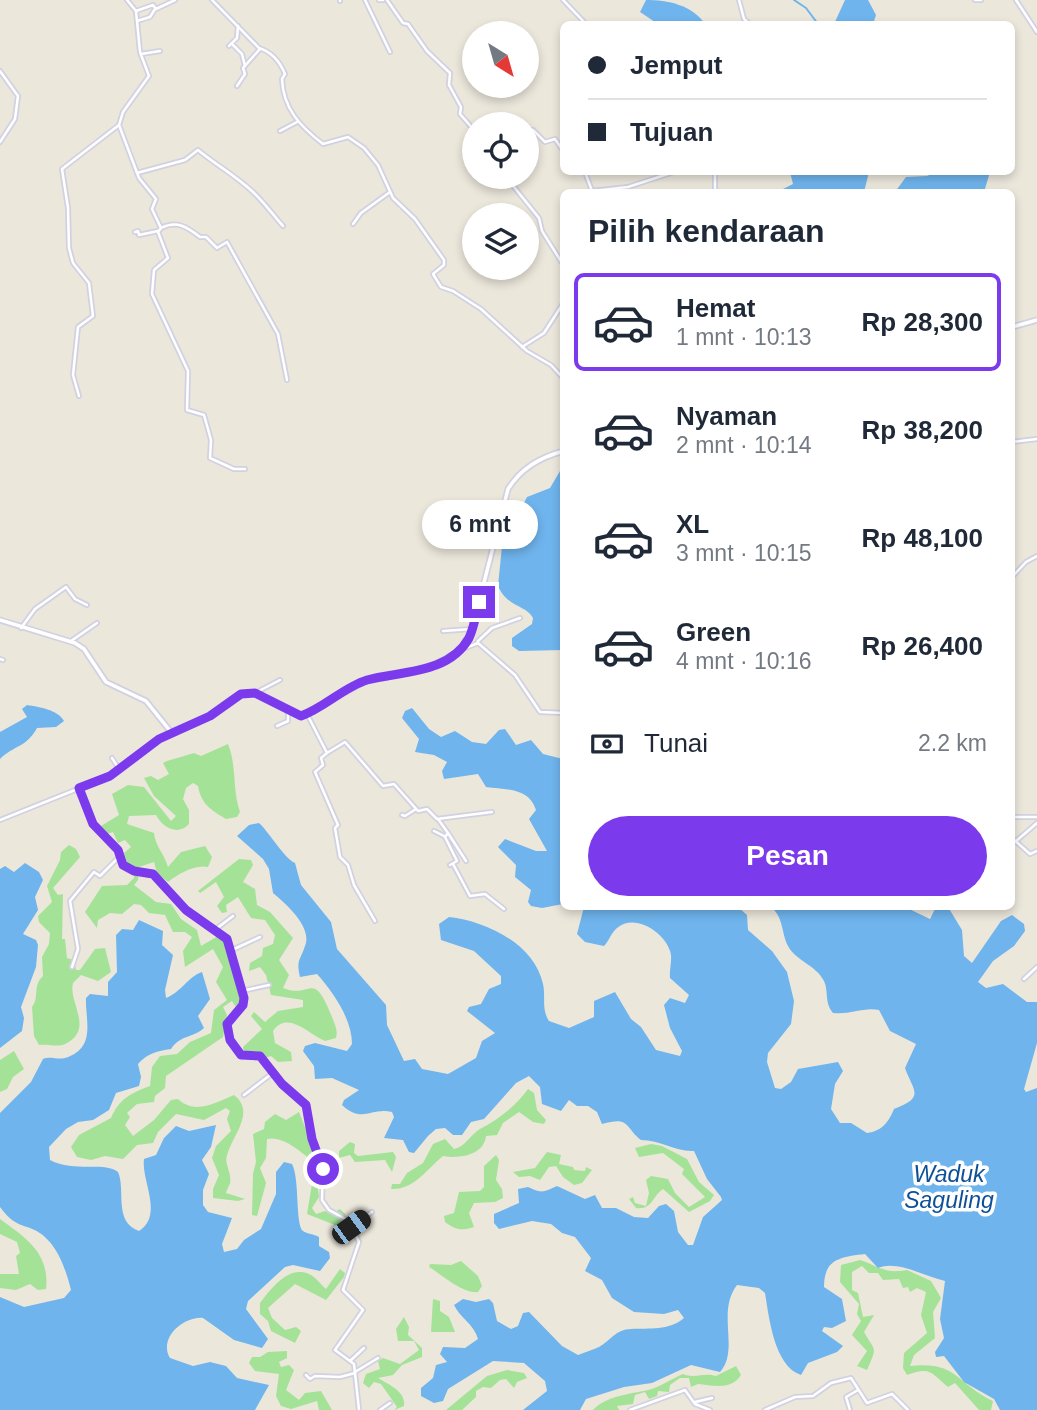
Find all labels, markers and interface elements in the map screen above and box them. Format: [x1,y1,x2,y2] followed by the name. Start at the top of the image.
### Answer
[462,21,539,98] north arrow
[462,21,539,280] map controls
[630,50,722,80] text: Jemput
[462,112,539,189] button: locate
[630,117,713,147] text: Tujuan
[462,203,539,280] button: layers
[588,213,825,249] text: Pilih kendaraan
[592,291,655,354] icon: car
[676,293,755,323] text: Hemat
[862,307,983,337] text: Rp 28,300
[676,324,812,350] text: 1 mnt · 10:13
[592,399,655,462] icon: car
[676,401,777,431] text: Nyaman
[862,415,983,445] text: Rp 38,200
[676,432,812,458] text: 2 mnt · 10:14
[421,500,537,550] callout: 6 mnt
[592,507,655,570] icon: car
[676,509,709,539] text: XL
[449,511,511,537] text: 6 mnt
[862,523,983,553] text: Rp 48,100
[676,540,812,566] text: 3 mnt · 10:15
[463,586,495,618] route end
[592,615,655,678] icon: car
[676,617,751,647] text: Green
[862,631,983,661] text: Rp 26,400
[676,648,812,674] text: 4 mnt · 10:16
[588,725,626,763] icon: cash
[644,728,708,758] text: Tunai
[918,730,987,756] text: 2.2 km
[588,816,987,896] button: Pesan
[307,1153,339,1185] route start
[904,1161,994,1213] water label: Waduk Saguling
[328,1206,375,1248] car

